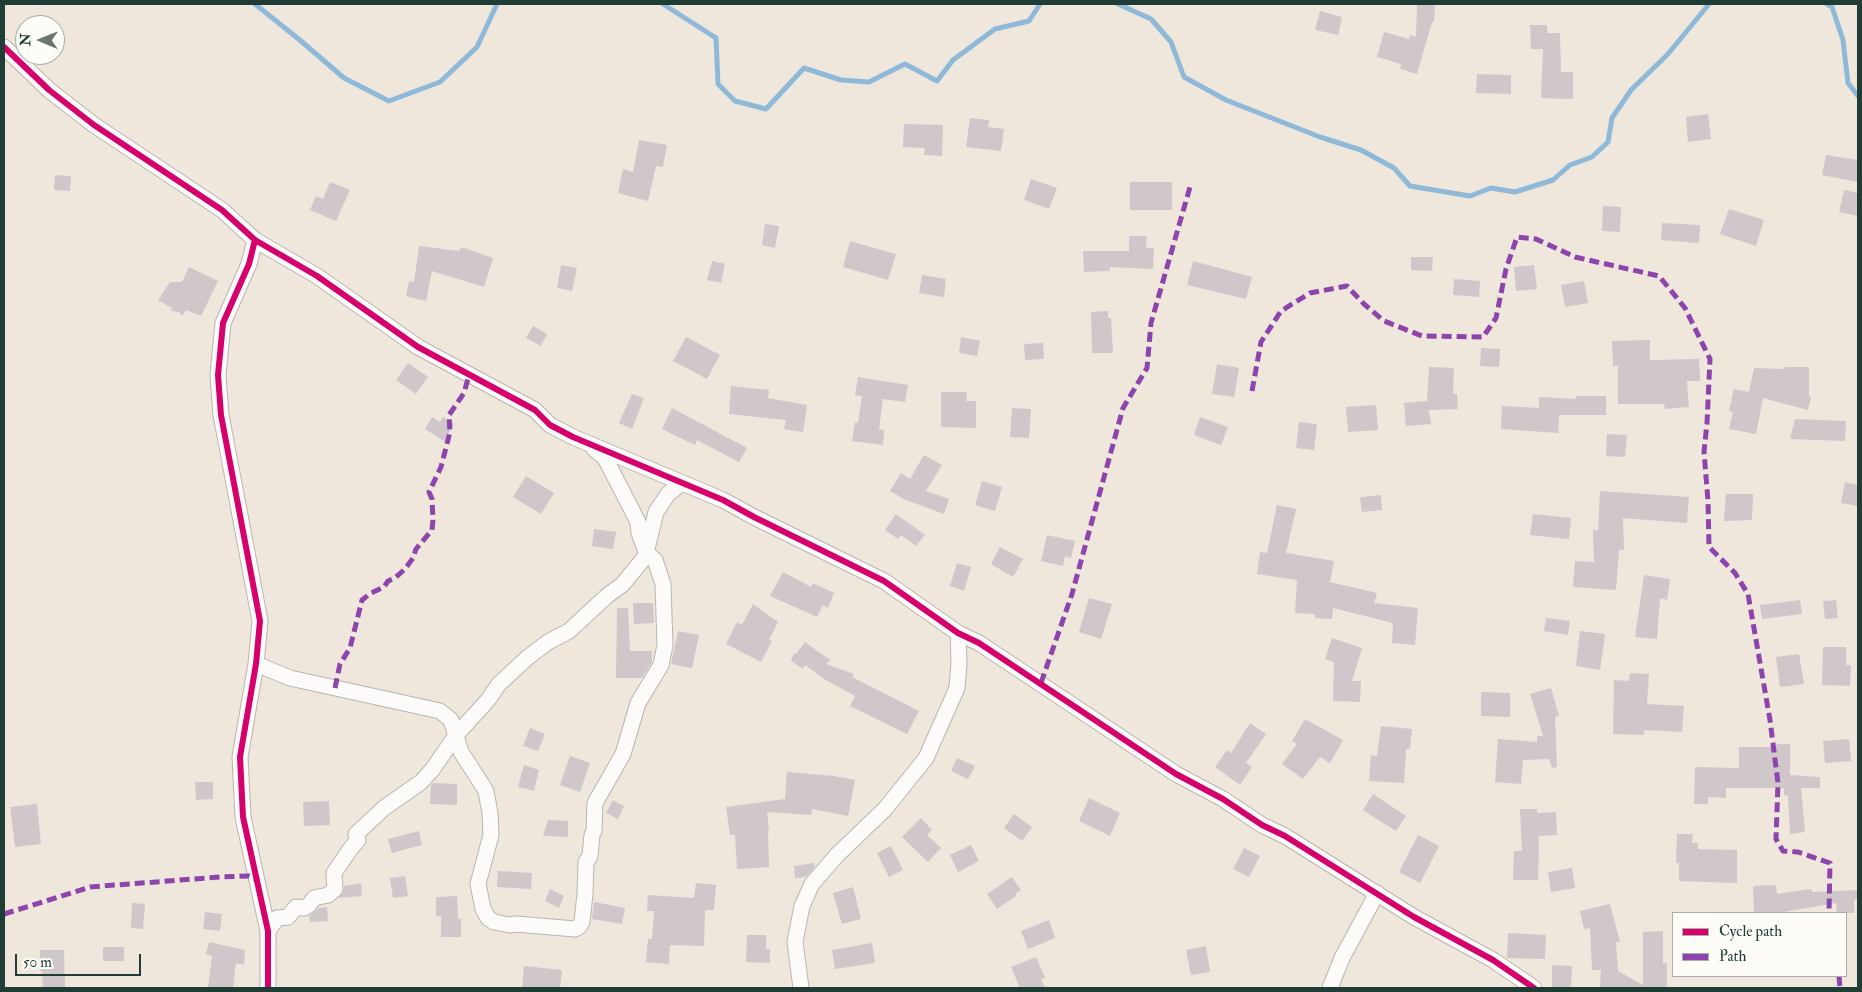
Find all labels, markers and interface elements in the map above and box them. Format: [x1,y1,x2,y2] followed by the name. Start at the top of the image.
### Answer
[15,15,65,65] north arrow
[17,33,34,46] text: N
[1672,912,1847,977] legend
[1719,922,1782,941] text: Cycle path
[18,944,144,976] scale bar
[1719,947,1746,966] text: Path
[23,953,52,972] text: 50 m

